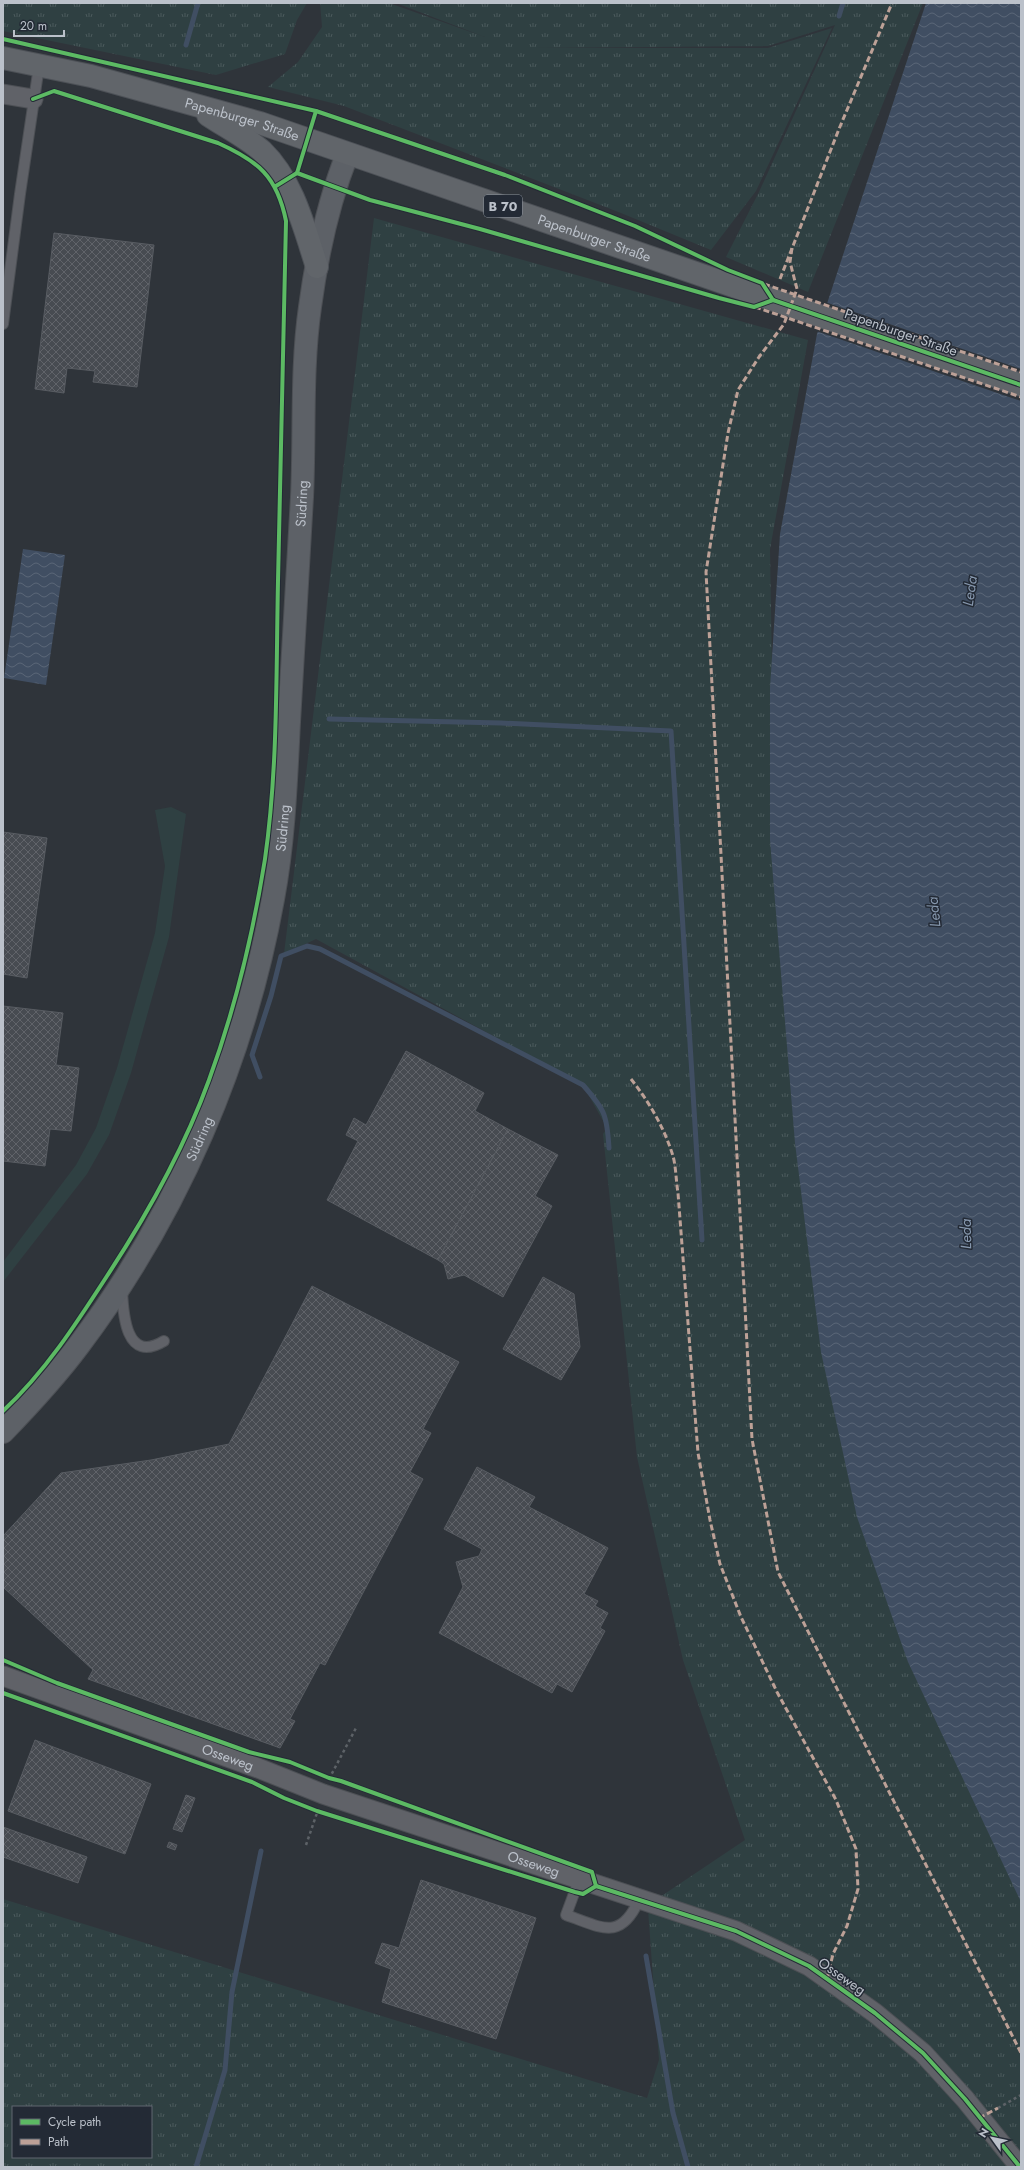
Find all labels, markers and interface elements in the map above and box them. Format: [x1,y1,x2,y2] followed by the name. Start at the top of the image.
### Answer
[14,12,64,38] scale bar
[20,17,47,35] text: 20 m
[183,93,302,146] street label: Papenburger Straße
[484,195,522,217] road number: B 70
[535,209,654,267] street label: Papenburger Straße
[842,303,960,361] street label: Papenburger Straße
[290,480,313,528] street label: Südring
[957,574,983,608] water label: Leda
[270,804,294,852] street label: Südring
[921,895,947,928] water label: Leda
[181,1113,218,1164] street label: Südring
[955,1218,977,1250] water label: Leda
[199,1739,257,1776] street label: Osseweg
[505,1846,562,1882] street label: Osseweg
[814,1952,870,2000] street label: Osseweg
[12,2106,152,2158] legend
[48,2113,101,2131] text: Cycle path
[972,2118,1012,2158] north arrow
[975,2125,993,2141] text: N
[48,2133,69,2151] text: Path

